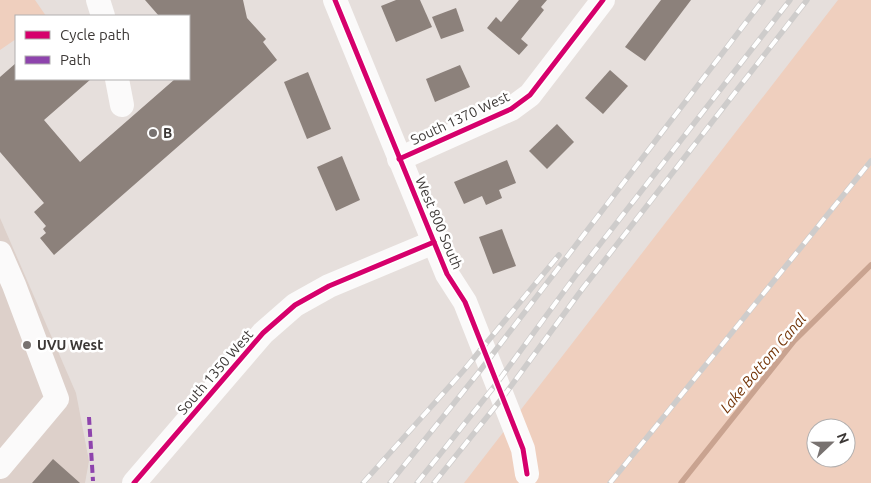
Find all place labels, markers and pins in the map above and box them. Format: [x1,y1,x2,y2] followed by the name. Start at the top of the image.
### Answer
[163,125,172,141] place label: B
[147,127,159,139] marker: B
[37,337,103,353] place label: UVU West
[21,339,33,351] marker: UVU West

